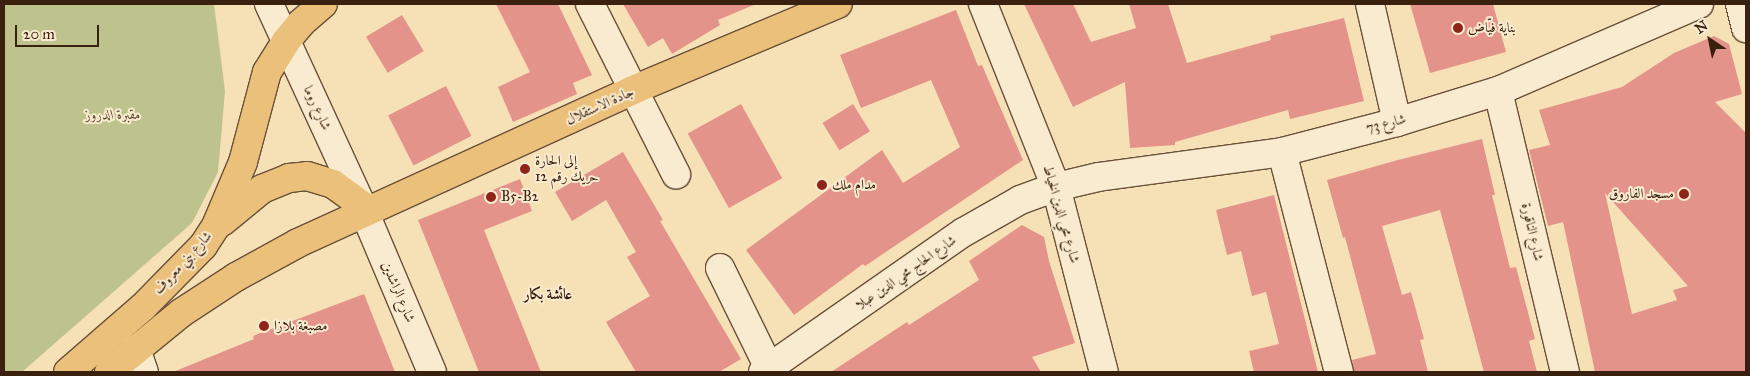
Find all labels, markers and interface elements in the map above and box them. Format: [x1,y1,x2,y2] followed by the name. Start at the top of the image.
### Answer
[18,15,101,47] scale bar
[1685,15,1735,65] north arrow
[1692,17,1711,38] text: N
[1468,20,1516,36] place label: بناية فيّاض
[1452,22,1464,34] marker: بناية فيّاض
[23,25,55,43] text: 20 m
[299,83,335,133] street label: شارع روما
[563,83,637,129] street label: جادة الاستقلال
[85,107,141,123] park label: مقبرة الدروز
[1364,111,1408,137] street label: شارع 73
[535,153,599,186] place label: إلی الحارة حريك رقم 12
[519,163,531,175] marker: إلی الحارة حريك رقم 12
[1039,163,1083,265] street label: شارع محي الدين الخياط
[832,177,876,193] place label: مدام ملك
[816,179,828,191] marker: مدام ملك
[1609,186,1674,202] place label: مسجد الفاروق
[1678,188,1690,200] marker: مسجد الفاروق
[501,189,539,205] place label: B5-B2
[485,191,497,203] marker: B5-B2
[1517,201,1547,263] street label: شارع الناقورة
[150,228,216,298] street label: شارع بني معروف
[852,232,960,314] street label: شارع الحاج محي الدين عبلا
[378,259,418,325] street label: شارع الراشدين
[524,286,572,304] district label: عائشة بكار
[274,318,327,334] place label: مصبغة بلازا
[258,320,270,332] marker: مصبغة بلازا

